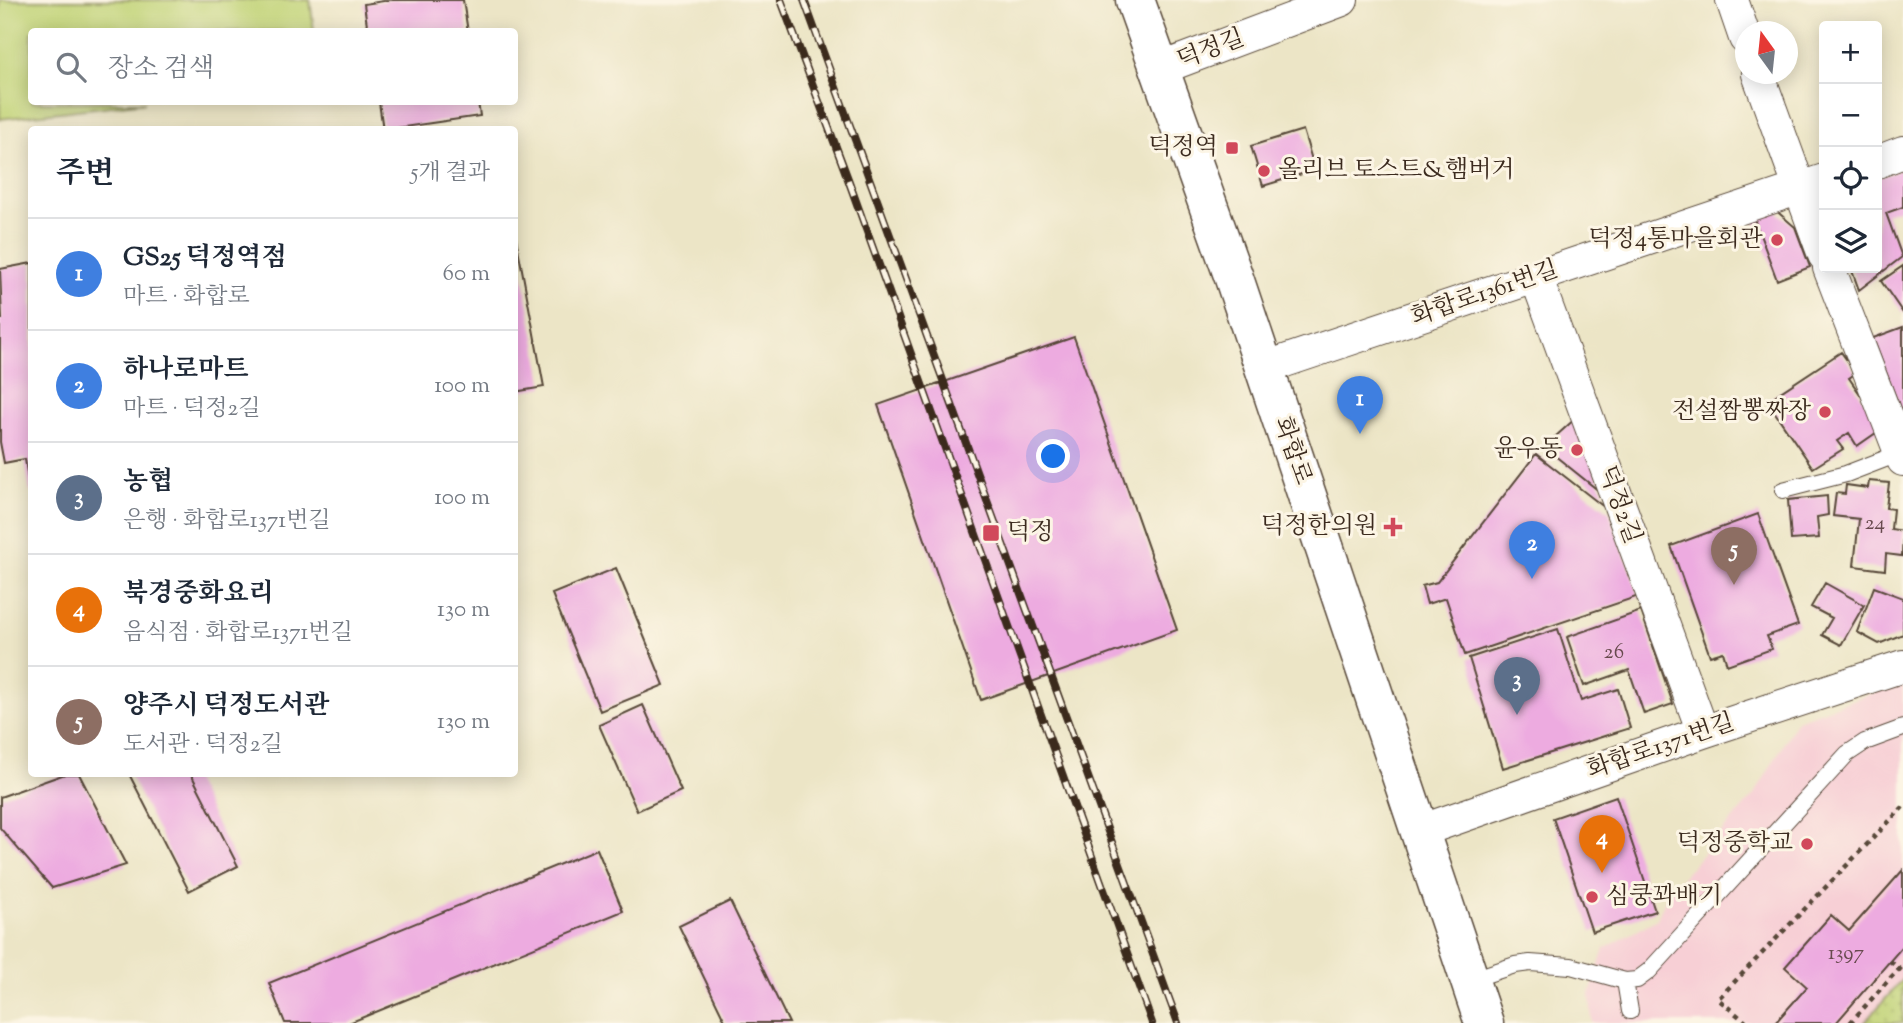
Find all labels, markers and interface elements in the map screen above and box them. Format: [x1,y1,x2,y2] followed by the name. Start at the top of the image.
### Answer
[1735,21,1798,84] north arrow
[1819,21,1882,273] map controls
[1819,21,1882,84] button: +
[1172,22,1250,78] street label: 덕정길
[28,28,518,105] search box
[52,48,90,86] icon: search
[108,51,214,88] text: 장소 검색
[1819,84,1882,147] button: −
[1148,131,1218,165] place label: 덕정역
[1224,140,1240,156] marker: 덕정역
[1819,147,1882,210] button: locate
[56,153,114,196] text: 주변
[1278,154,1515,188] place label: 올리브 토스트&햄버거
[411,157,490,190] text: 5개 결과
[1256,163,1272,179] marker: 올리브 토스트&햄버거
[1819,210,1882,273] button: layers
[1589,223,1763,257] place label: 덕정4통마을회관
[1769,232,1785,248] marker: 덕정4통마을회관
[123,240,287,277] text: GS25 덕정역점
[1407,253,1563,335] street label: 화합로1361번길
[75,258,83,291] text: 1
[442,258,490,291] text: 60 m
[123,281,250,314] text: 마트 · 화합로
[123,352,249,389] text: 하나로마트
[74,370,84,403] text: 2
[434,370,490,403] text: 100 m
[1337,376,1383,434] pin: 1
[123,393,260,426] text: 마트 · 덕정2길
[1672,395,1812,429] place label: 전설짬뽕짜장
[1817,404,1833,420] marker: 전설짬뽕짜장
[1265,413,1319,489] street label: 화합로
[1493,433,1563,467] place label: 윤우동
[1036,439,1070,473] your location
[1569,442,1585,458] marker: 윤우동
[1589,461,1649,549] street label: 덕정2길
[123,464,173,501] text: 농협
[74,482,84,515] text: 3
[434,482,490,515] text: 100 m
[123,505,331,538] text: 은행 · 화합로1371번길
[1865,509,1885,539] house number: 24
[1261,510,1377,544] place label: 덕정한의원
[1007,516,1053,550] place label: 덕정
[1383,517,1403,537] marker: 덕정한의원
[1509,521,1555,579] pin: 2
[981,523,1001,543] marker: 덕정
[1711,527,1757,585] pin: 5
[123,576,274,613] text: 북경중화요리
[73,594,85,627] text: 4
[437,594,490,627] text: 130 m
[123,617,353,650] text: 음식점 · 화합로1371번길
[1604,638,1624,668] house number: 26
[1494,657,1540,715] pin: 3
[123,688,329,725] text: 양주시 덕정도서관
[75,706,83,739] text: 5
[437,706,490,739] text: 130 m
[1583,706,1739,788] street label: 화합로1371번길
[123,729,283,762] text: 도서관 · 덕정2길
[1579,815,1625,873] pin: 4
[1677,827,1793,861] place label: 덕정중학교
[1799,836,1815,852] marker: 덕정중학교
[1606,880,1722,914] place label: 심쿵꽈배기
[1584,889,1600,905] marker: 심쿵꽈배기
[1828,939,1865,969] house number: 1397

